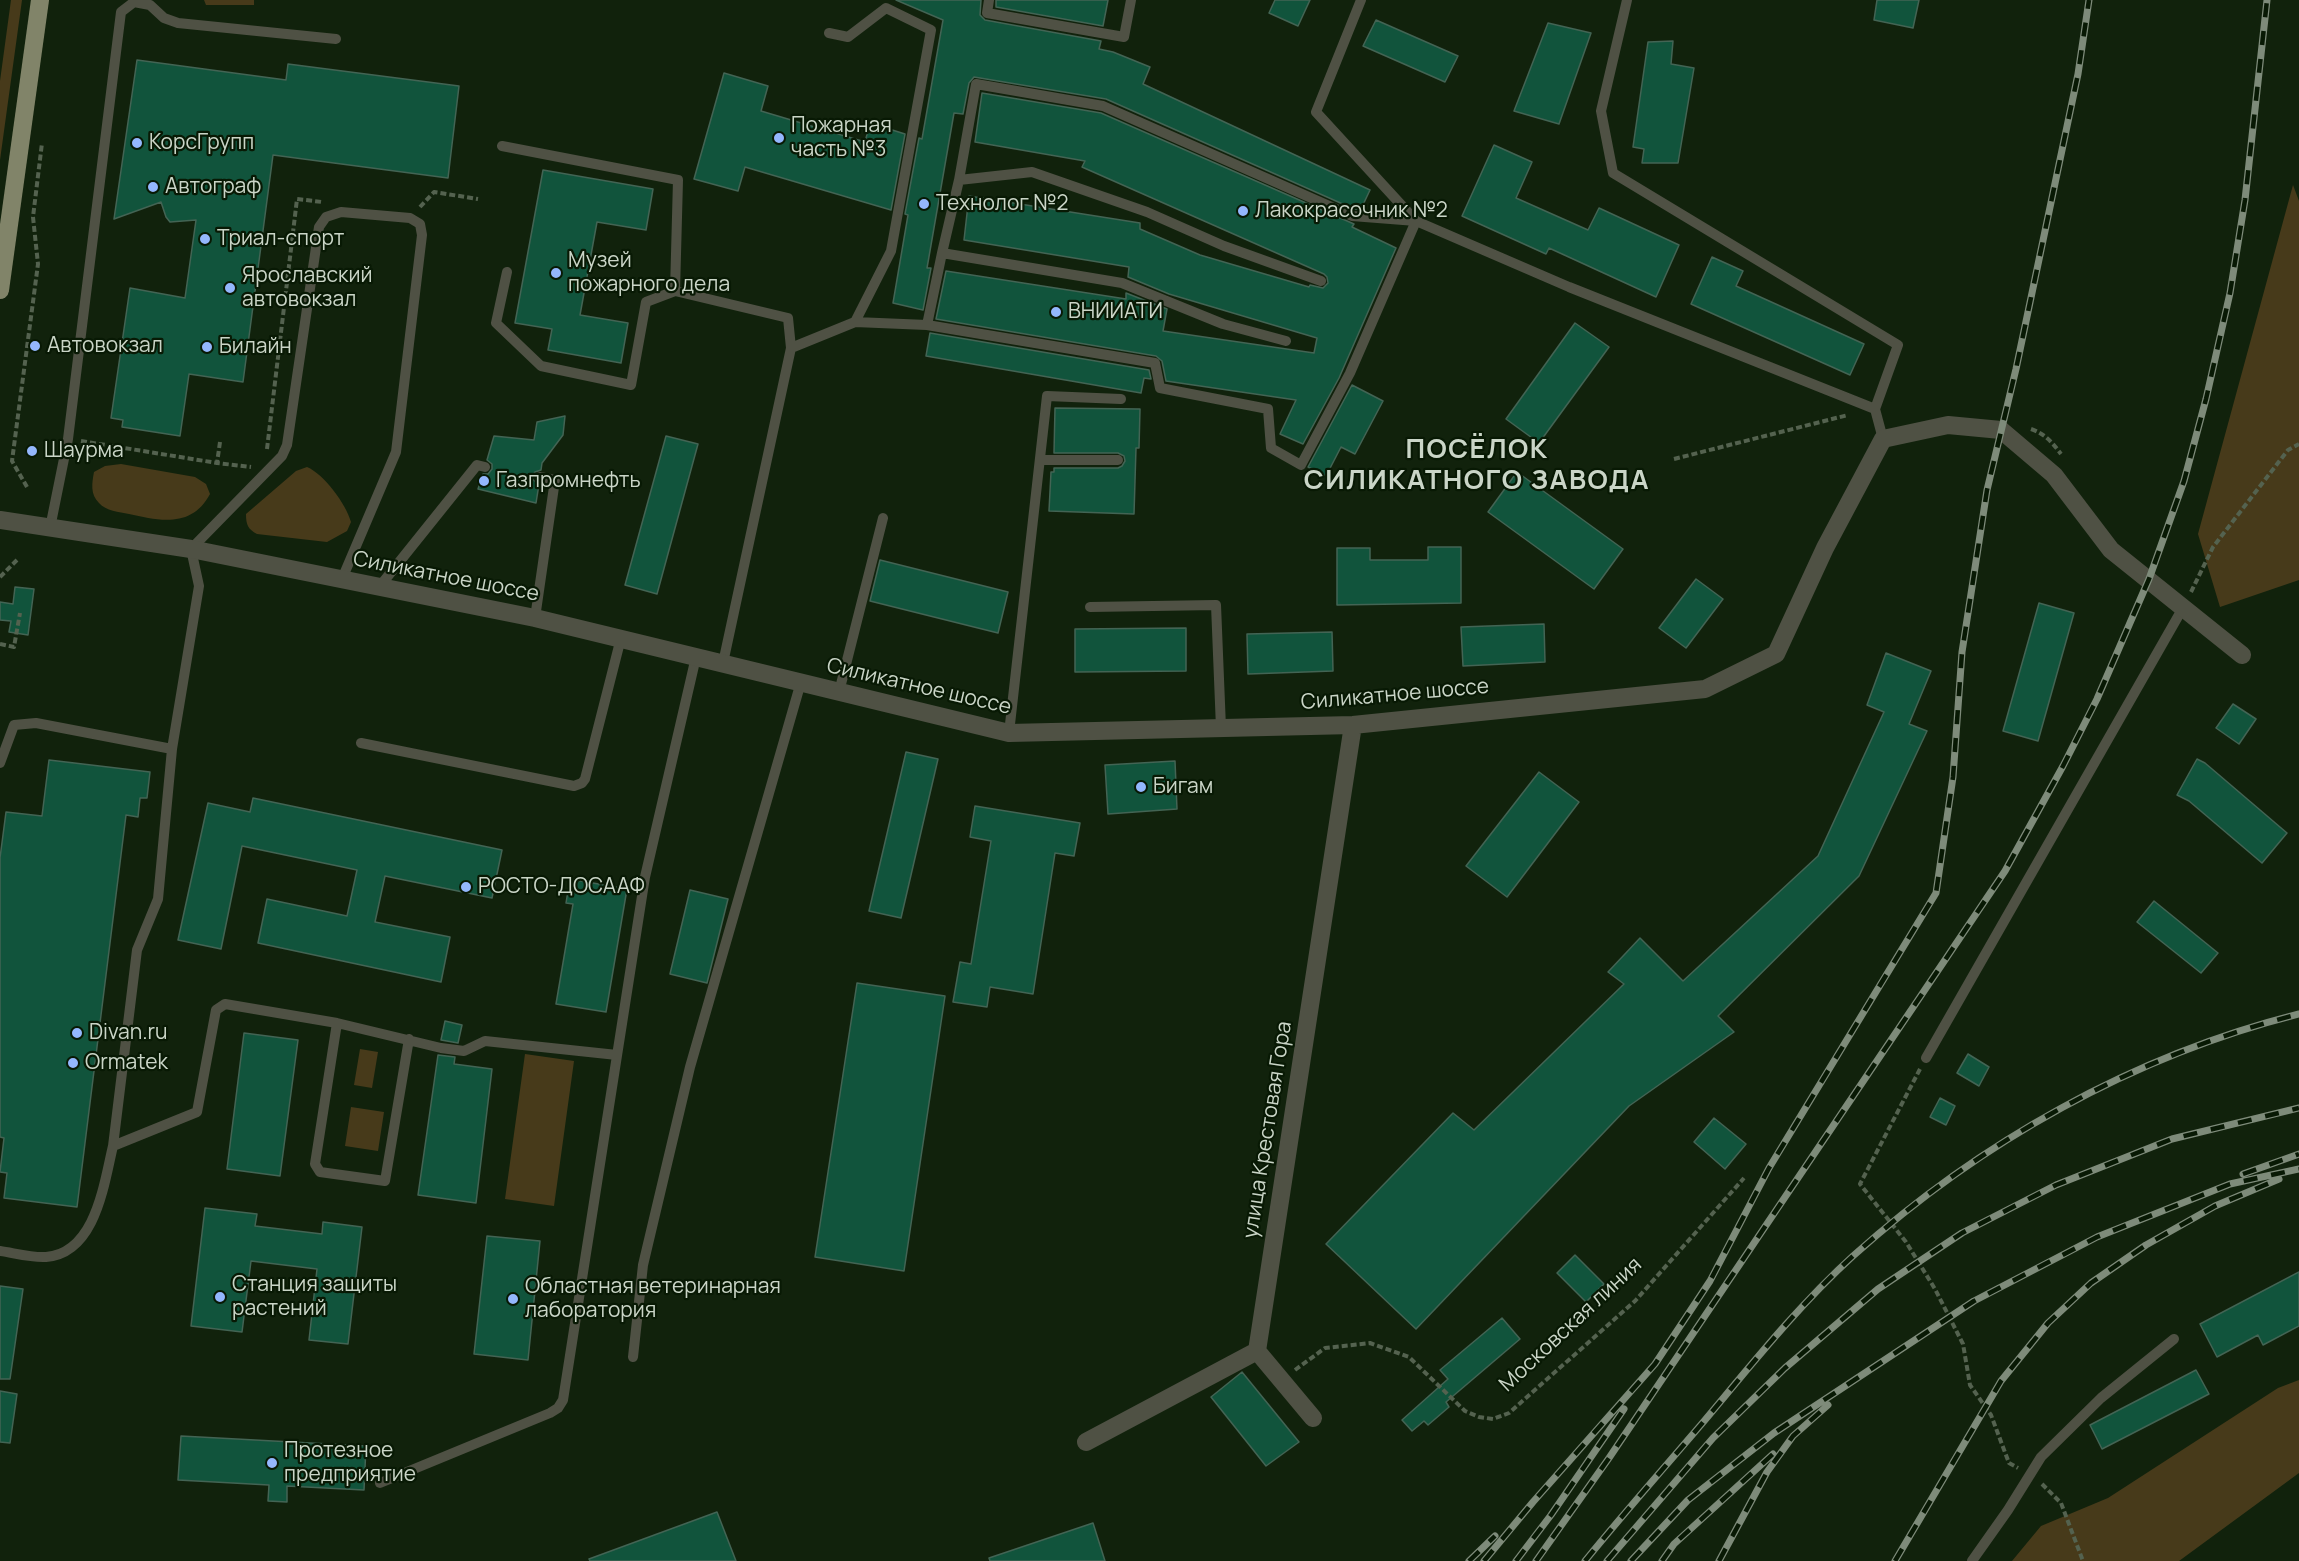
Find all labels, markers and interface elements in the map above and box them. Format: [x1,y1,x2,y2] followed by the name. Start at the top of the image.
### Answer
[791,113,892,163] place label: Пожарная часть №3
[149,130,254,156] place label: КорсГрупп
[772,131,786,145] marker: Пожарная часть №3
[130,136,144,150] marker: КорсГрупп
[165,174,261,200] place label: Автограф
[146,180,160,194] marker: Автограф
[936,191,1068,217] place label: Технолог №2
[917,197,931,211] marker: Технолог №2
[1255,198,1448,224] place label: Лакокрасочник №2
[1236,204,1250,218] marker: Лакокрасочник №2
[217,226,344,252] place label: Триал-спорт
[198,232,212,246] marker: Триал-спорт
[568,248,730,298] place label: Музей пожарного дела
[242,263,372,313] place label: Ярославский автовокзал
[549,266,563,280] marker: Музей пожарного дела
[223,281,237,295] marker: Ярославский автовокзал
[1068,299,1163,325] place label: ВНИИАТИ
[1049,305,1063,319] marker: ВНИИАТИ
[47,333,163,359] place label: Автовокзал
[219,334,292,360] place label: Билайн
[28,339,42,353] marker: Автовокзал
[200,340,214,354] marker: Билайн
[1304,434,1650,497] district label: ПОСЁЛОК СИЛИКАТНОГО ЗАВОДА
[44,438,124,464] place label: Шаурма
[25,444,39,458] marker: Шаурма
[496,468,641,494] place label: Газпромнефть
[477,474,491,488] marker: Газпромнефть
[351,547,541,607] street label: Силикатное шоссе
[824,654,1014,720] street label: Силикатное шоссе
[1300,674,1490,716] street label: Силикатное шоссе
[1153,774,1213,800] place label: Бигам
[1134,780,1148,794] marker: Бигам
[478,874,645,900] place label: РОСТО-ДОСААФ
[459,880,473,894] marker: РОСТО-ДОСААФ
[89,1020,168,1046] place label: Divan.ru
[1238,1020,1298,1240] street label: улица Крестовая Гора
[70,1026,84,1040] marker: Divan.ru
[85,1050,168,1076] place label: Ormatek
[66,1056,80,1070] marker: Ormatek
[1495,1253,1647,1397] street label: Московская линия
[232,1272,397,1322] place label: Станция защиты растений
[525,1274,781,1324] place label: Областная ветеринарная лаборатория
[213,1290,227,1304] marker: Станция защиты растений
[506,1292,520,1306] marker: Областная ветеринарная лаборатория
[284,1438,416,1488] place label: Протезное предприятие
[265,1456,279,1470] marker: Протезное предприятие

